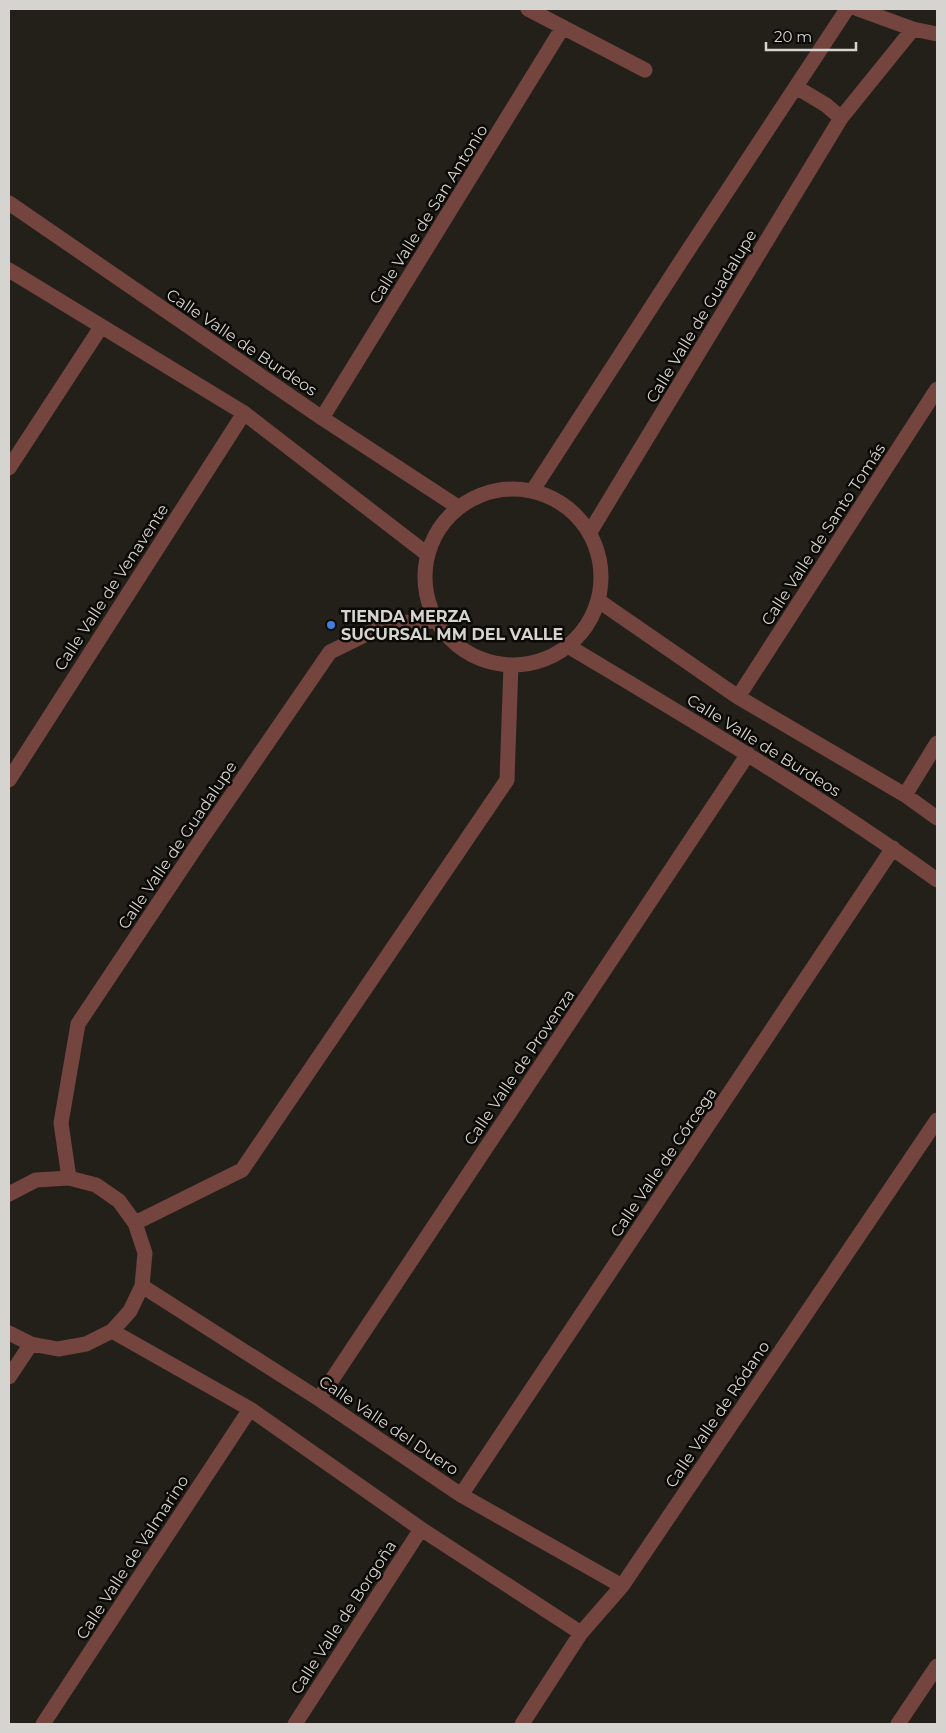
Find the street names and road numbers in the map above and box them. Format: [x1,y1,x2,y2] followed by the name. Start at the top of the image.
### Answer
[365,121,492,307] street label: Calle Valle de San Antonio
[642,226,761,406] street label: Calle Valle de Guadalupe
[163,285,321,400] street label: Calle Valle de Burdeos
[757,440,890,629] street label: Calle Valle de Santo Tomás
[50,500,172,674] street label: Calle Valle de Venavente
[683,690,844,801] street label: Calle Valle de Burdeos
[114,758,241,933] street label: Calle Valle de Guadalupe
[460,986,579,1149] street label: Calle Valle de Provenza
[606,1084,721,1241] street label: Calle Valle de Córcega
[661,1337,774,1491] street label: Calle Valle de Ródano
[315,1372,462,1479] street label: Calle Valle del Duero
[72,1472,193,1643] street label: Calle Valle de Valmarino
[287,1537,400,1698] street label: Calle Valle de Borgoña

